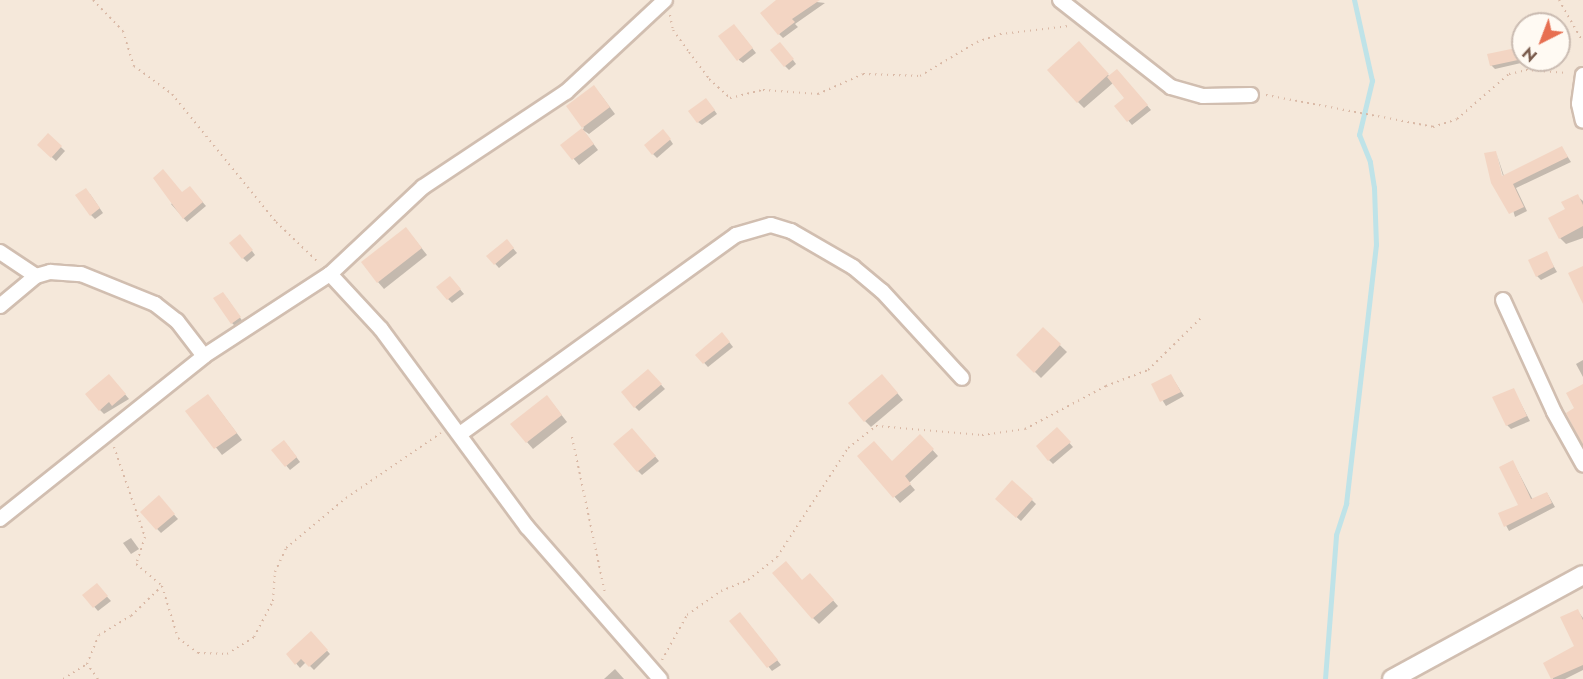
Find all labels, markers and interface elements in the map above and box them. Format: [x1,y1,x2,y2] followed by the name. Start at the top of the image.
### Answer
[1511,12,1571,72] north arrow
[1518,41,1542,67] text: N

